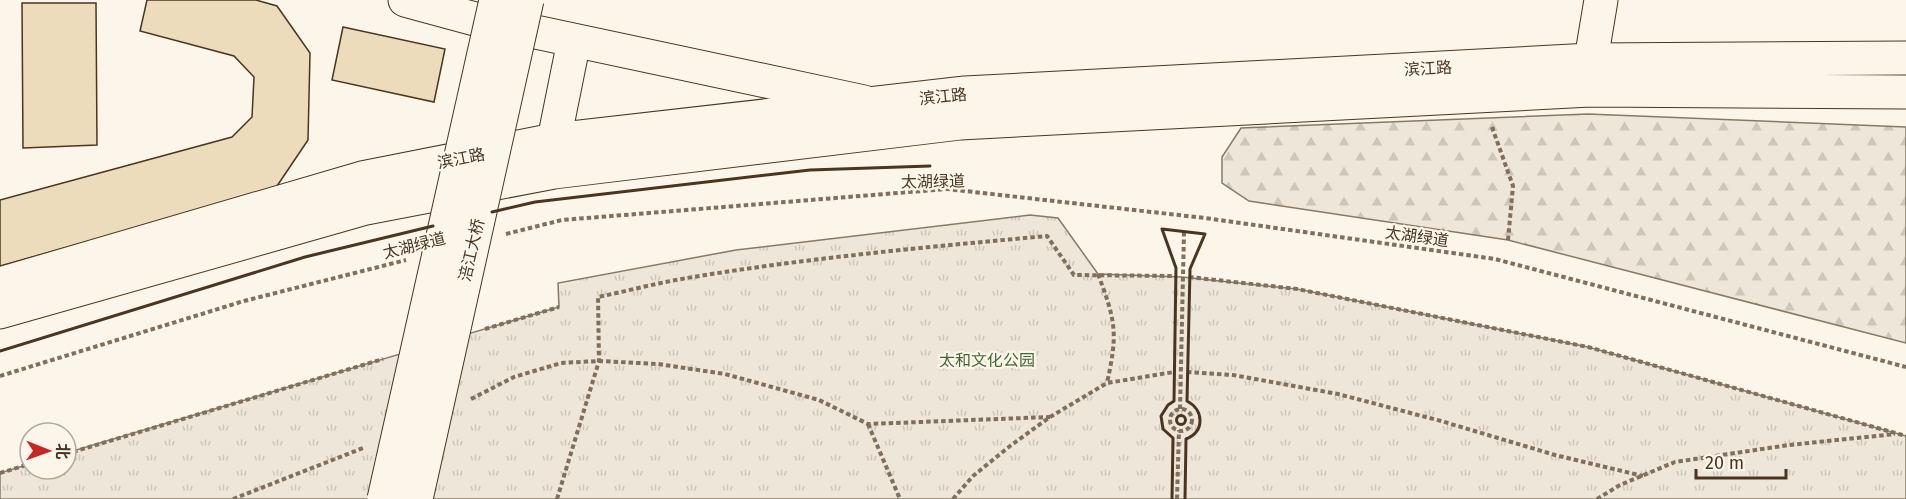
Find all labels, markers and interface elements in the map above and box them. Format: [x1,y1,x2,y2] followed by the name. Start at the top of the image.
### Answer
[1404,58,1452,79] street label: 滨江路
[918,85,968,108] street label: 滨江路
[436,145,486,172] street label: 滨江路
[901,171,965,192] street label: 太湖绿道
[455,217,488,283] street label: 涪江大桥
[1384,223,1450,250] street label: 太湖绿道
[381,229,447,262] street label: 太湖绿道
[939,351,1035,370] park label: 太和文化公园
[18,421,78,481] north arrow
[1696,442,1786,480] scale bar
[53,443,72,459] text: 北
[1705,452,1744,474] text: 20 m

